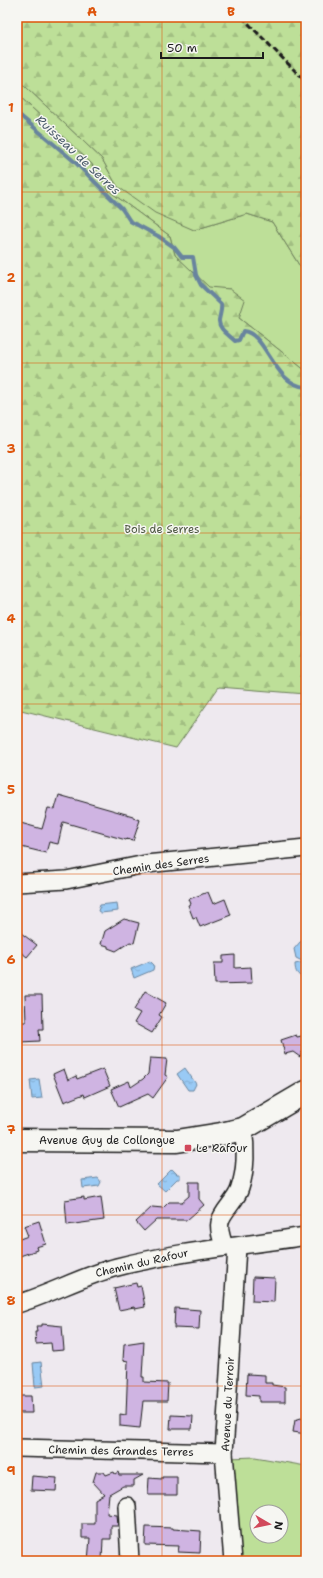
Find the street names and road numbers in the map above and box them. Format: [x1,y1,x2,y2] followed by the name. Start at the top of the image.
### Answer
[112,851,210,879] street label: Chemin des Serres
[39,1133,175,1148] street label: Avenue Guy de Collongue
[94,1245,190,1281] street label: Chemin du Rafour
[218,1356,238,1452] street label: Avenue du Terroir
[48,1442,194,1460] street label: Chemin des Grandes Terres

